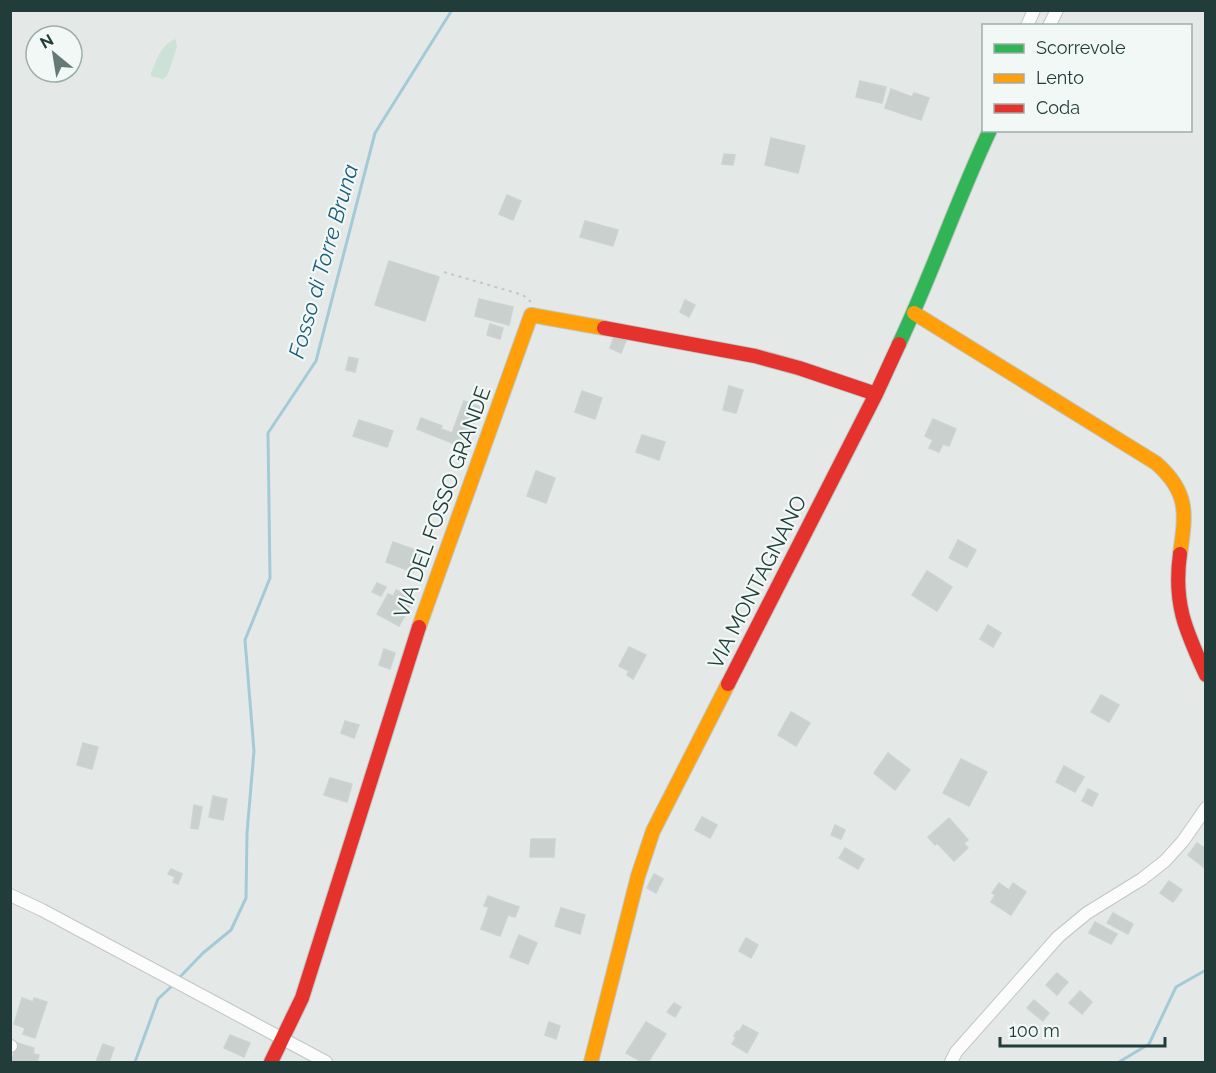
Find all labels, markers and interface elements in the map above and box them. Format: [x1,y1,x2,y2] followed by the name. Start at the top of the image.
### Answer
[24,24,84,84] north arrow
[982,24,1192,132] legend
[37,30,57,53] text: N
[1036,37,1126,58] text: Scorrevole
[1036,67,1084,88] text: Lento
[1036,97,1080,118] text: Coda
[283,161,363,361] water label: Fosso di Torre Bruna
[388,383,496,621] street label: VIA DEL FOSSO GRANDE
[702,491,812,673] street label: VIA MONTAGNANO
[1000,1010,1165,1048] scale bar
[1009,1020,1060,1041] text: 100 m

